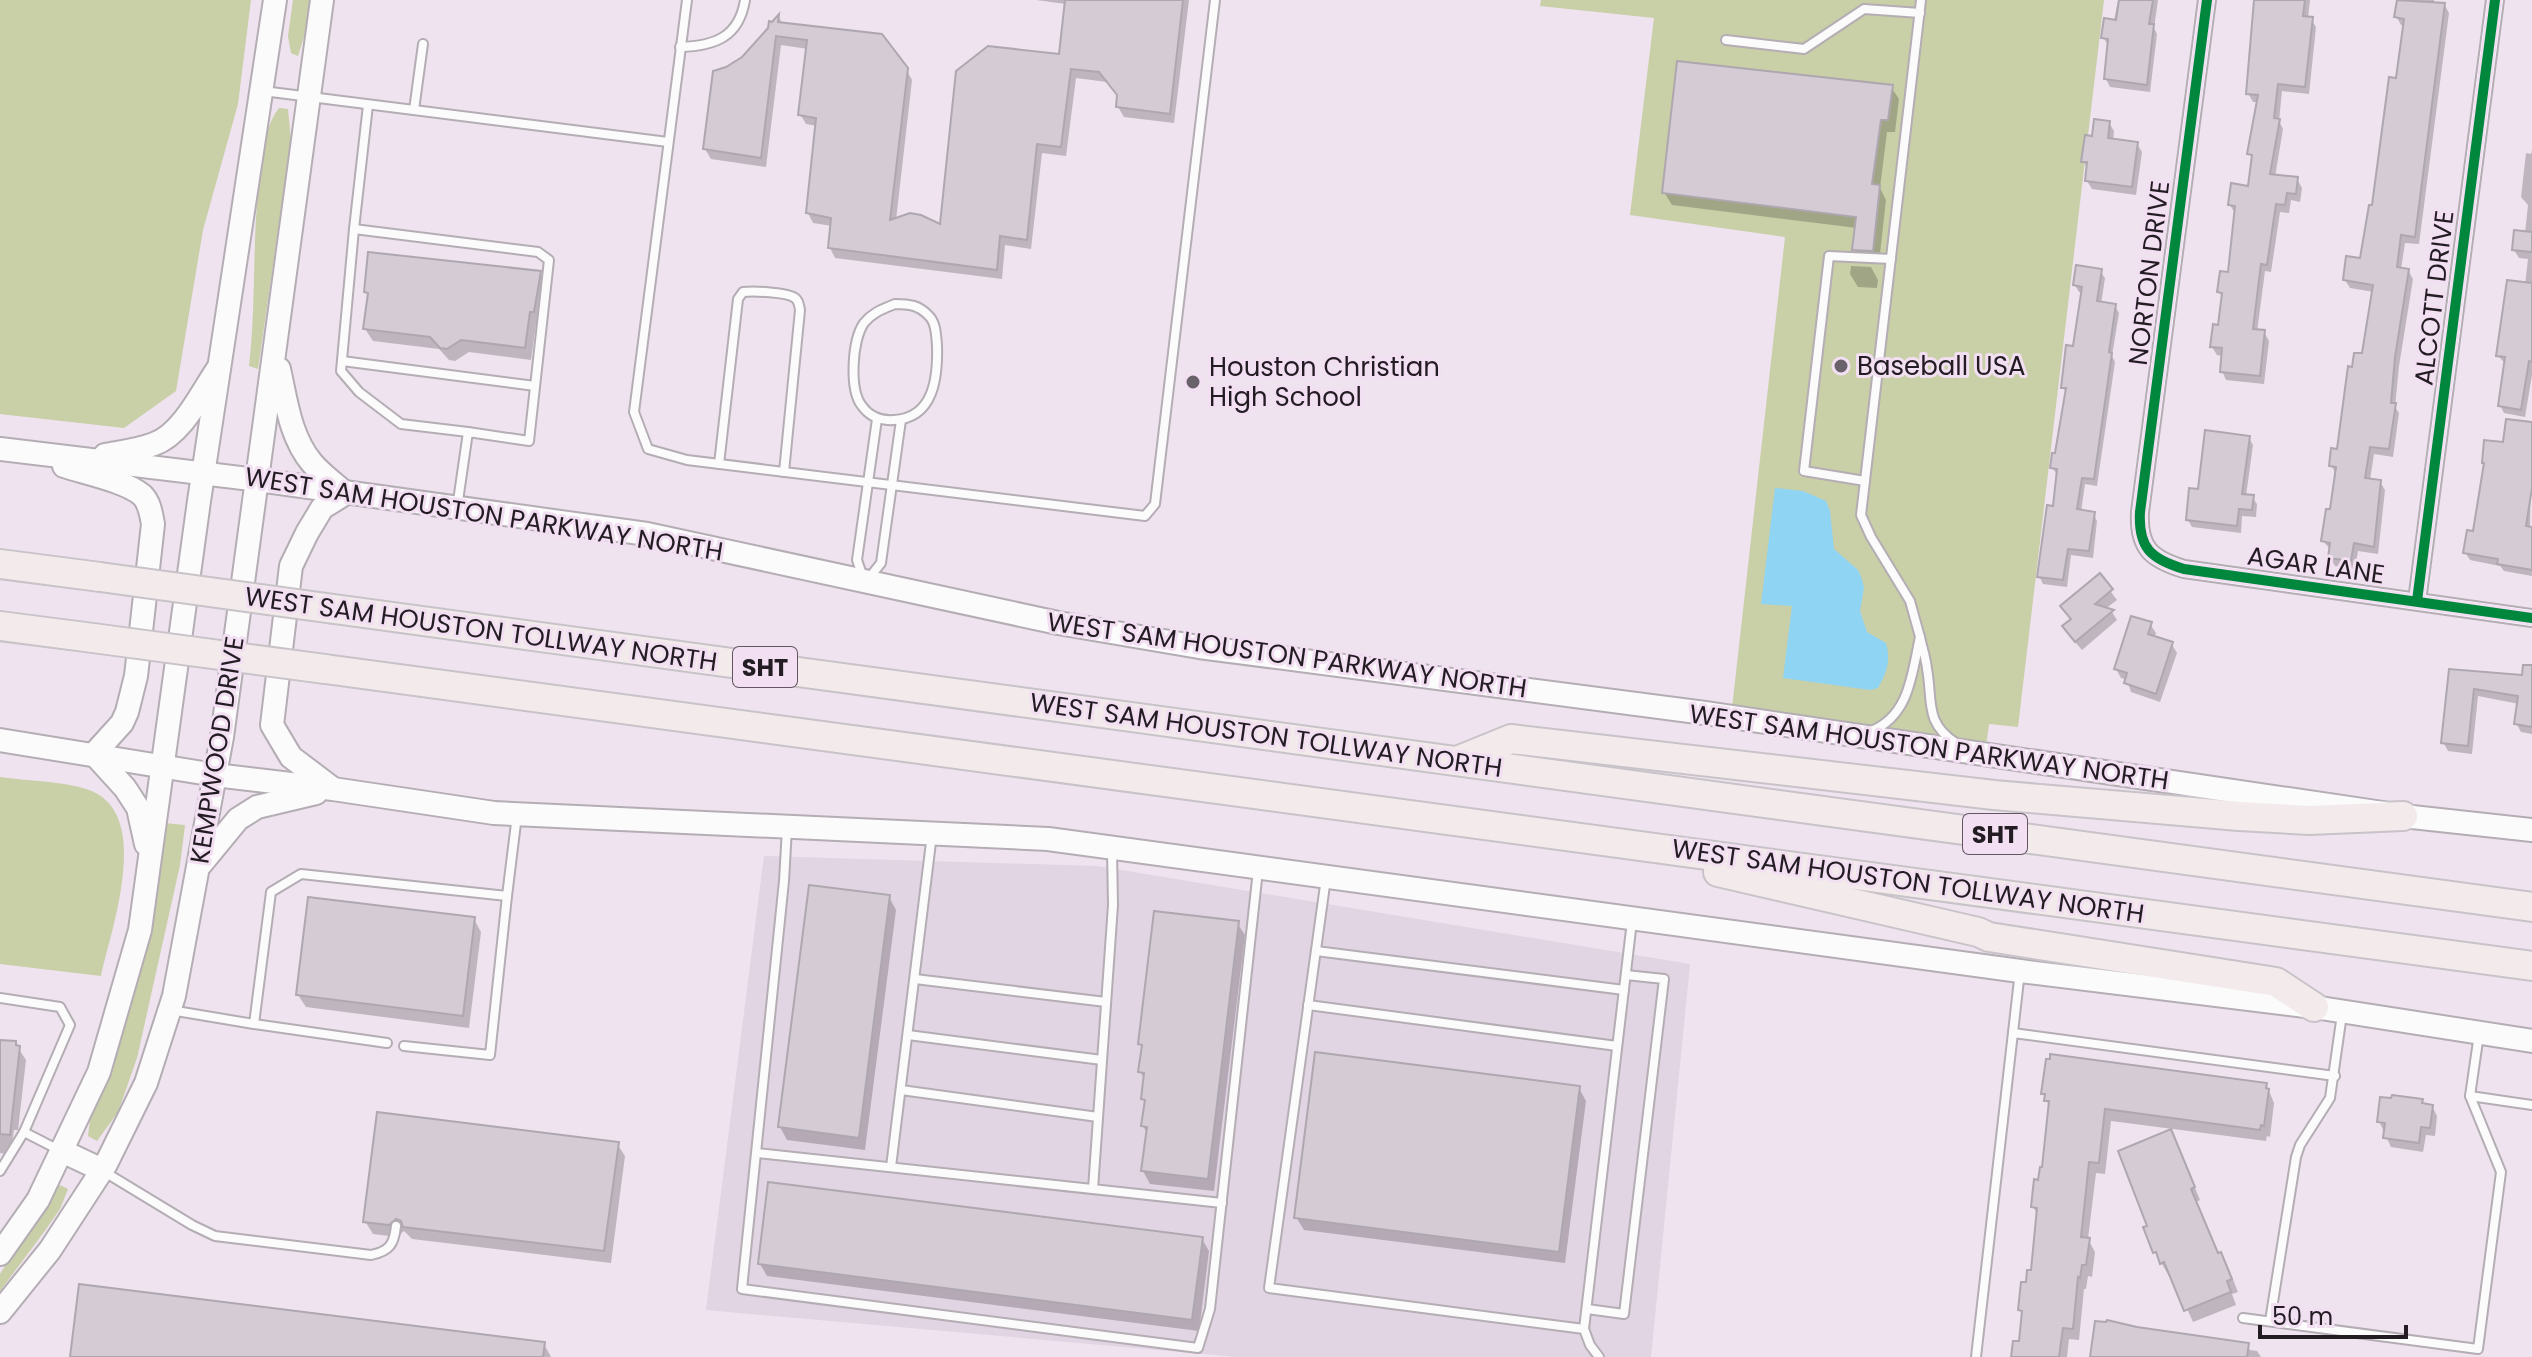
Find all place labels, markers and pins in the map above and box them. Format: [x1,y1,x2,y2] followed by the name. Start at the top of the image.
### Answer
[1857,348,2025,384] place label: Baseball USA
[1209,349,1440,415] place label: Houston Christian High School
[1832,357,1850,375] marker: Baseball USA
[1184,373,1202,391] marker: Houston Christian High School

